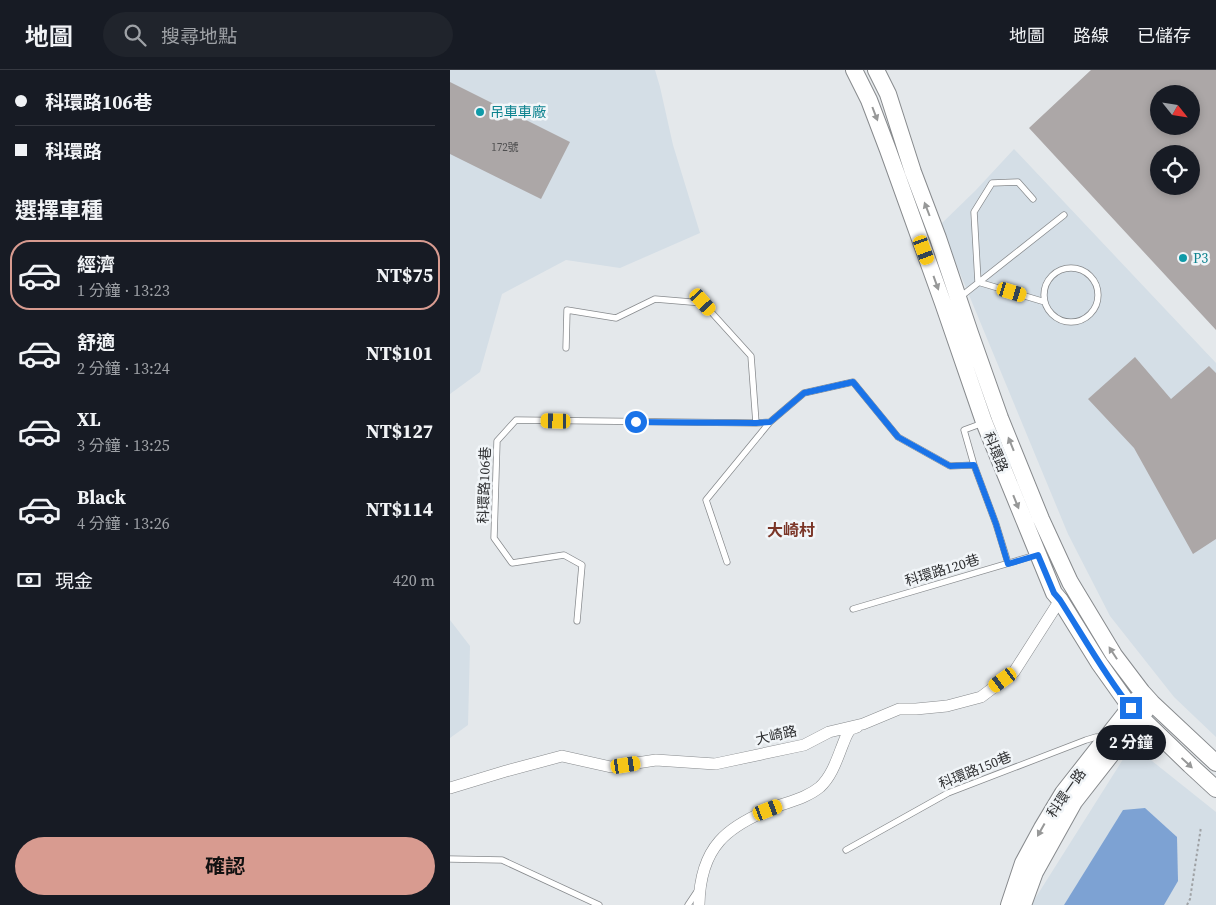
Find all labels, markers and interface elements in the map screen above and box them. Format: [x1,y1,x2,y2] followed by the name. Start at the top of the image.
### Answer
[103,12,453,57] search box
[25,20,73,53] text: 地圖
[121,21,149,49] icon: search
[161,23,237,49] text: 搜尋地點
[1009,23,1045,48] text: 地圖
[1073,23,1109,48] text: 路線
[1137,23,1191,48] text: 已儲存
[1150,85,1200,135] north arrow
[1150,85,1200,195] map controls
[45,89,152,115] text: 科環路106巷
[490,102,546,122] place label: 吊車車廠
[474,106,486,118] marker: 吊車車廠
[871,107,879,122] one-way arrow
[45,138,102,164] text: 科環路
[491,140,519,155] house number: 172號
[1150,145,1200,195] button: locate
[15,195,103,225] text: 選擇車種
[922,202,930,216] one-way arrow
[911,233,936,267] car
[1193,248,1208,268] place label: P3
[77,251,115,277] text: 經濟
[1177,252,1189,264] marker: P3
[17,253,62,298] icon: car
[376,262,433,288] text: NT$75
[933,276,940,291] one-way arrow
[77,279,170,301] text: 1 分鐘 · 13:23
[995,280,1028,304] car
[687,286,718,318] car
[77,329,115,355] text: 舒適
[17,331,62,376] icon: car
[366,340,433,366] text: NT$101
[77,357,170,379] text: 2 分鐘 · 13:24
[77,406,100,432] text: XL
[17,409,62,454] icon: car
[625,411,647,433] route start
[540,413,571,429] car
[366,418,433,444] text: NT$127
[979,429,1013,475] street label: 科環路
[77,434,170,456] text: 3 分鐘 · 13:25
[1007,436,1015,451] one-way arrow
[473,446,495,524] street label: 科環路106巷
[77,484,126,510] text: Black
[17,487,62,532] icon: car
[1012,495,1020,510] one-way arrow
[366,496,433,522] text: NT$114
[77,512,170,534] text: 4 分鐘 · 13:26
[767,519,815,541] district label: 大崎村
[902,549,982,591] street label: 科環路120巷
[15,566,43,594] icon: cash
[55,568,93,594] text: 現金
[393,569,435,591] text: 420 m
[1108,646,1118,659] one-way arrow
[986,665,1019,695] car
[1120,697,1142,719] route end
[753,721,799,749] street label: 大崎路
[1096,726,1166,760] callout: 2 分鐘
[1109,731,1153,753] text: 2 分鐘
[936,746,1014,794] street label: 科環路150巷
[610,755,641,775] car
[1181,757,1193,769] one-way arrow
[1042,764,1090,822] street label: 科環一路
[751,798,784,822] car
[1037,822,1045,837] one-way arrow
[15,837,435,895] button: 確認

